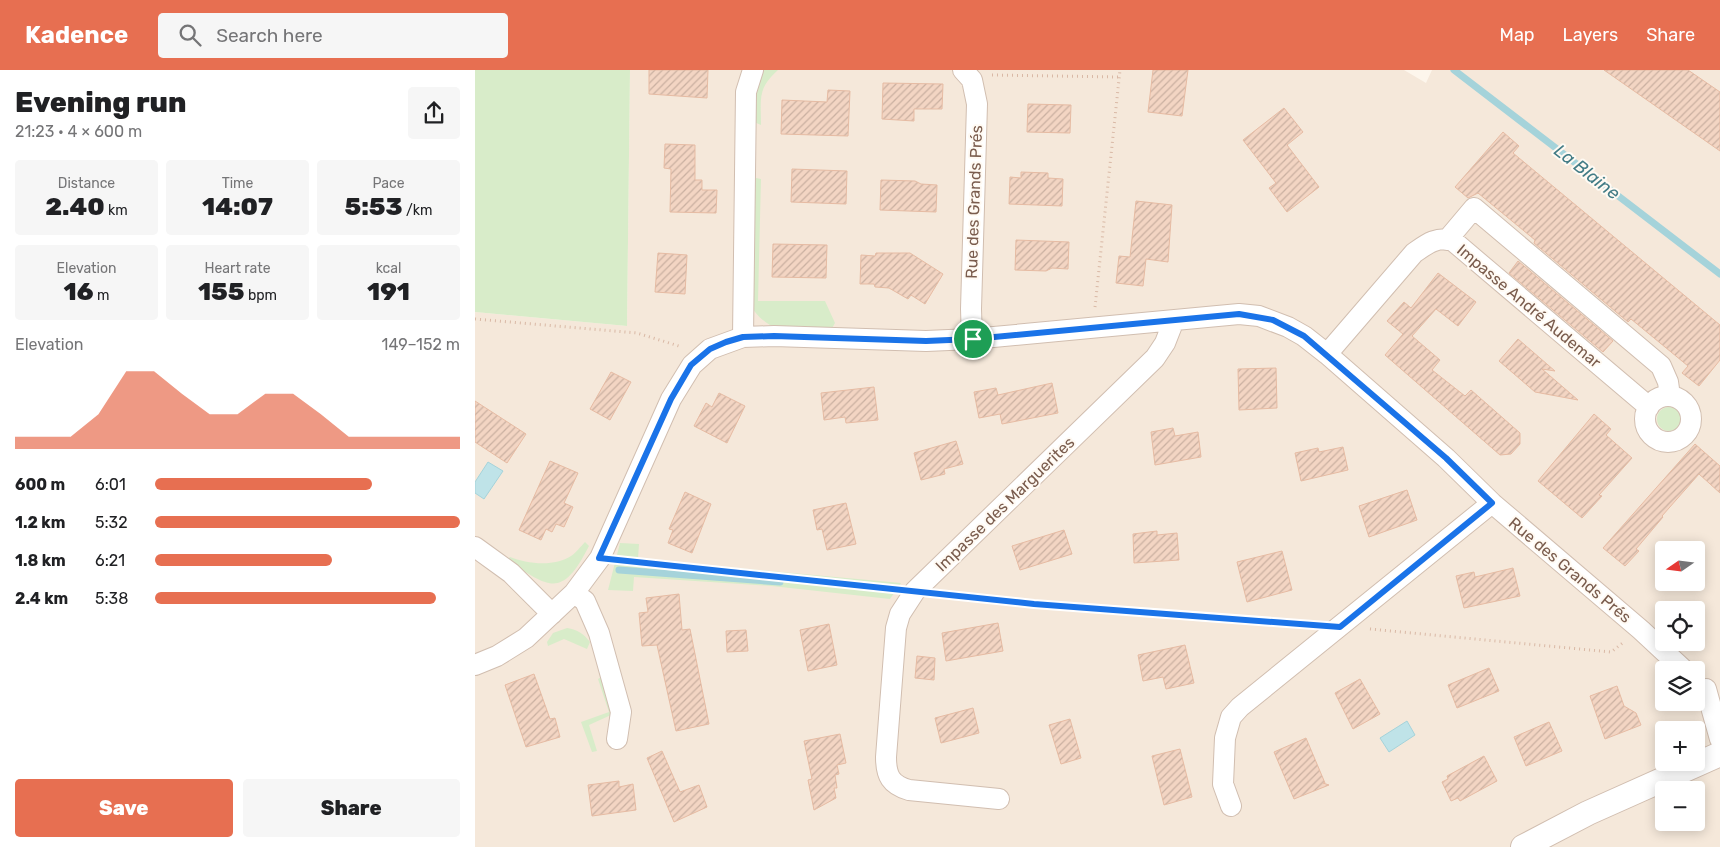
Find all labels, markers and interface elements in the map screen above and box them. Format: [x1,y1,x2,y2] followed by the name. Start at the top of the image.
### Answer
[158,13,508,58] search box
[25,21,128,49] text: Kadence
[176,21,204,49] icon: search
[216,24,323,47] text: Search here
[1500,24,1535,46] text: Map
[1563,24,1618,46] text: Layers
[1646,24,1695,46] text: Share
[15,86,186,119] text: Evening run
[408,87,460,139] button: share
[15,122,142,141] text: 21:23 · 4 × 600 m
[962,125,986,279] street label: Rue des Grands Prés
[1550,140,1624,204] water label: La Blaine
[58,175,115,192] text: Distance
[222,175,253,192] text: Time
[372,175,405,192] text: Pace
[45,192,105,221] text: 2.40
[202,192,273,221] text: 14:07
[344,192,403,221] text: 5:53
[105,202,128,219] text: km
[403,202,433,219] text: /km
[1453,240,1605,372] street label: Impasse André Audemar
[57,260,117,277] text: Elevation
[205,260,270,277] text: Heart rate
[376,260,401,277] text: kcal
[64,277,94,306] text: 16
[198,277,245,306] text: 155
[367,277,410,306] text: 191
[94,287,109,304] text: m
[245,287,277,304] text: bpm
[952,318,994,360] pin
[959,325,987,353] icon: arrive
[15,335,84,354] text: Elevation
[382,335,460,354] text: 149–152 m
[932,433,1078,575] street label: Impasse des Marguerites
[15,475,65,494] text: 600 m
[95,475,126,494] text: 6:01
[15,513,65,532] text: 1.2 km
[95,513,128,532] text: 5:32
[1505,513,1635,627] street label: Rue des Grands Prés
[1655,541,1705,591] north arrow
[1655,541,1705,831] map controls
[15,551,66,570] text: 1.8 km
[95,551,125,570] text: 6:21
[15,589,68,608] text: 2.4 km
[95,589,128,608] text: 5:38
[1655,601,1705,651] button: locate
[1655,661,1705,711] button: layers
[1655,721,1705,771] button: +
[15,779,233,837] button: Save
[243,779,460,837] button: Share
[1655,781,1705,831] button: −

